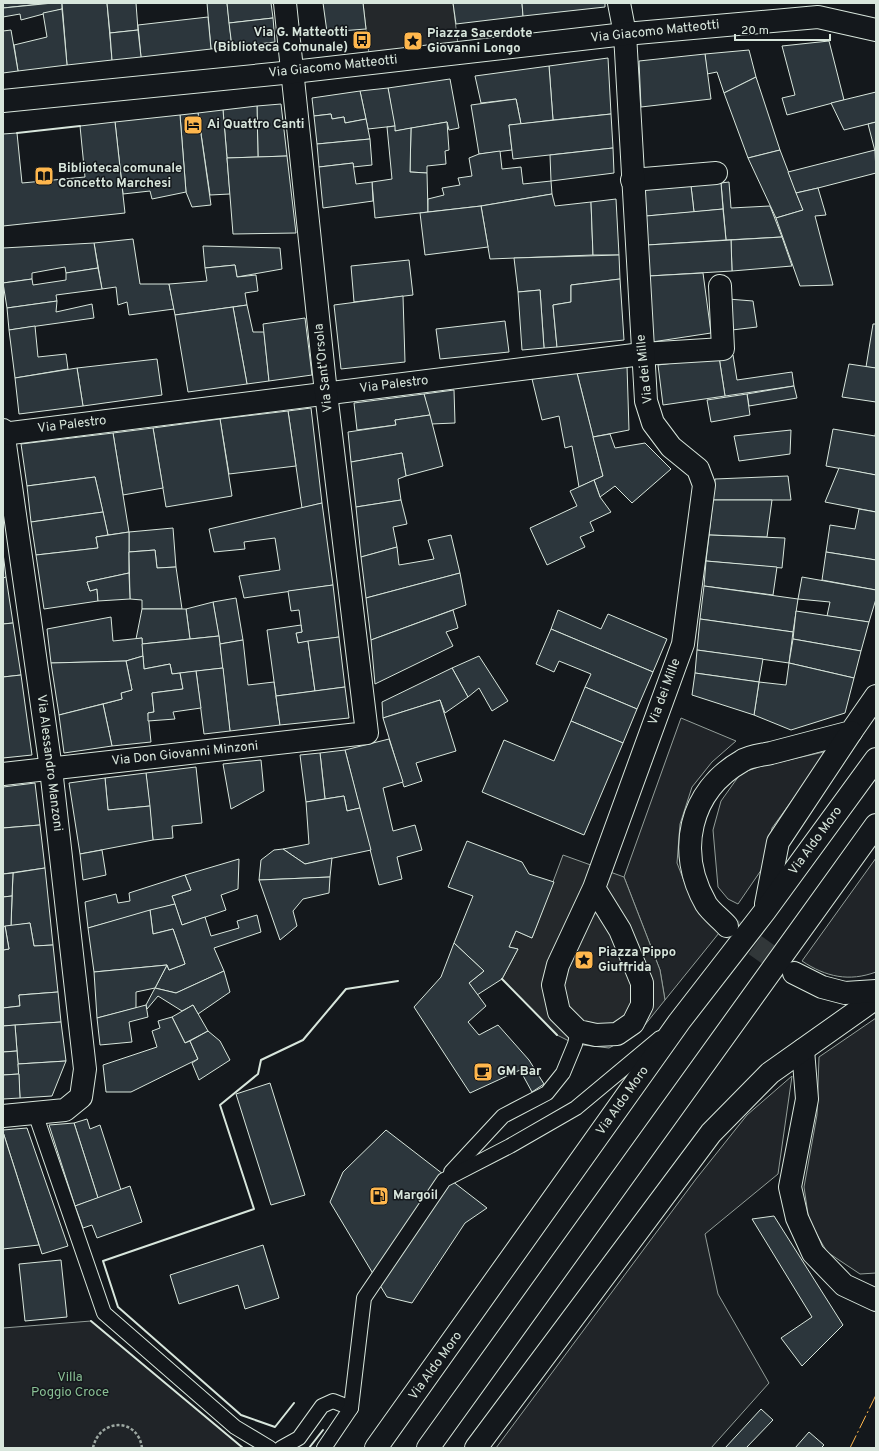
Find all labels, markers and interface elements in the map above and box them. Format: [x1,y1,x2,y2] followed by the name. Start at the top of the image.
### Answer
[735,16,830,42] scale bar
[590,17,720,47] street label: Via Giacomo Matteotti
[741,23,769,39] text: 20 m
[213,25,348,56] place label: Via G. Matteotti (Biblioteca Comunale)
[427,26,533,57] place label: Piazza Sacerdote Giovanni Longo
[351,29,373,51] bus stop icon: Via G. Matteotti (Biblioteca Comunale)
[402,30,424,52] place icon: Piazza Sacerdote Giovanni Longo
[268,52,398,82] street label: Via Giacomo Matteotti
[182,114,204,136] hotel icon: Ai Quattro Canti
[207,117,305,133] place label: Ai Quattro Canti
[58,161,182,192] place label: Biblioteca comunale Concetto Marchesi
[33,165,55,187] library icon: Biblioteca comunale Concetto Marchesi
[311,323,337,413] street label: Via Sant'Orsola
[633,333,657,405] street label: Via dei Mille
[359,373,429,397] street label: Via Palestro
[37,413,107,437] street label: Via Palestro
[646,656,684,728] street label: Via dei Mille
[33,694,65,832] street label: Via Alessandro Manzoni
[111,738,259,770] street label: Via Don Giovanni Minzoni
[786,804,846,878] street label: Via Aldo Moro
[598,945,676,976] place label: Piazza Pippo Giuffrida
[573,949,595,971] place icon: Piazza Pippo Giuffrida
[472,1061,494,1083] cafe icon: GM Bar
[593,1063,653,1139] street label: Via Aldo Moro
[497,1064,542,1080] place label: GM Bar
[368,1185,390,1207] fuel station icon: Margoil
[393,1188,438,1204] place label: Margoil
[406,1329,466,1403] street label: Via Aldo Moro
[31,1370,109,1401] park label: Villa Poggio Croce

